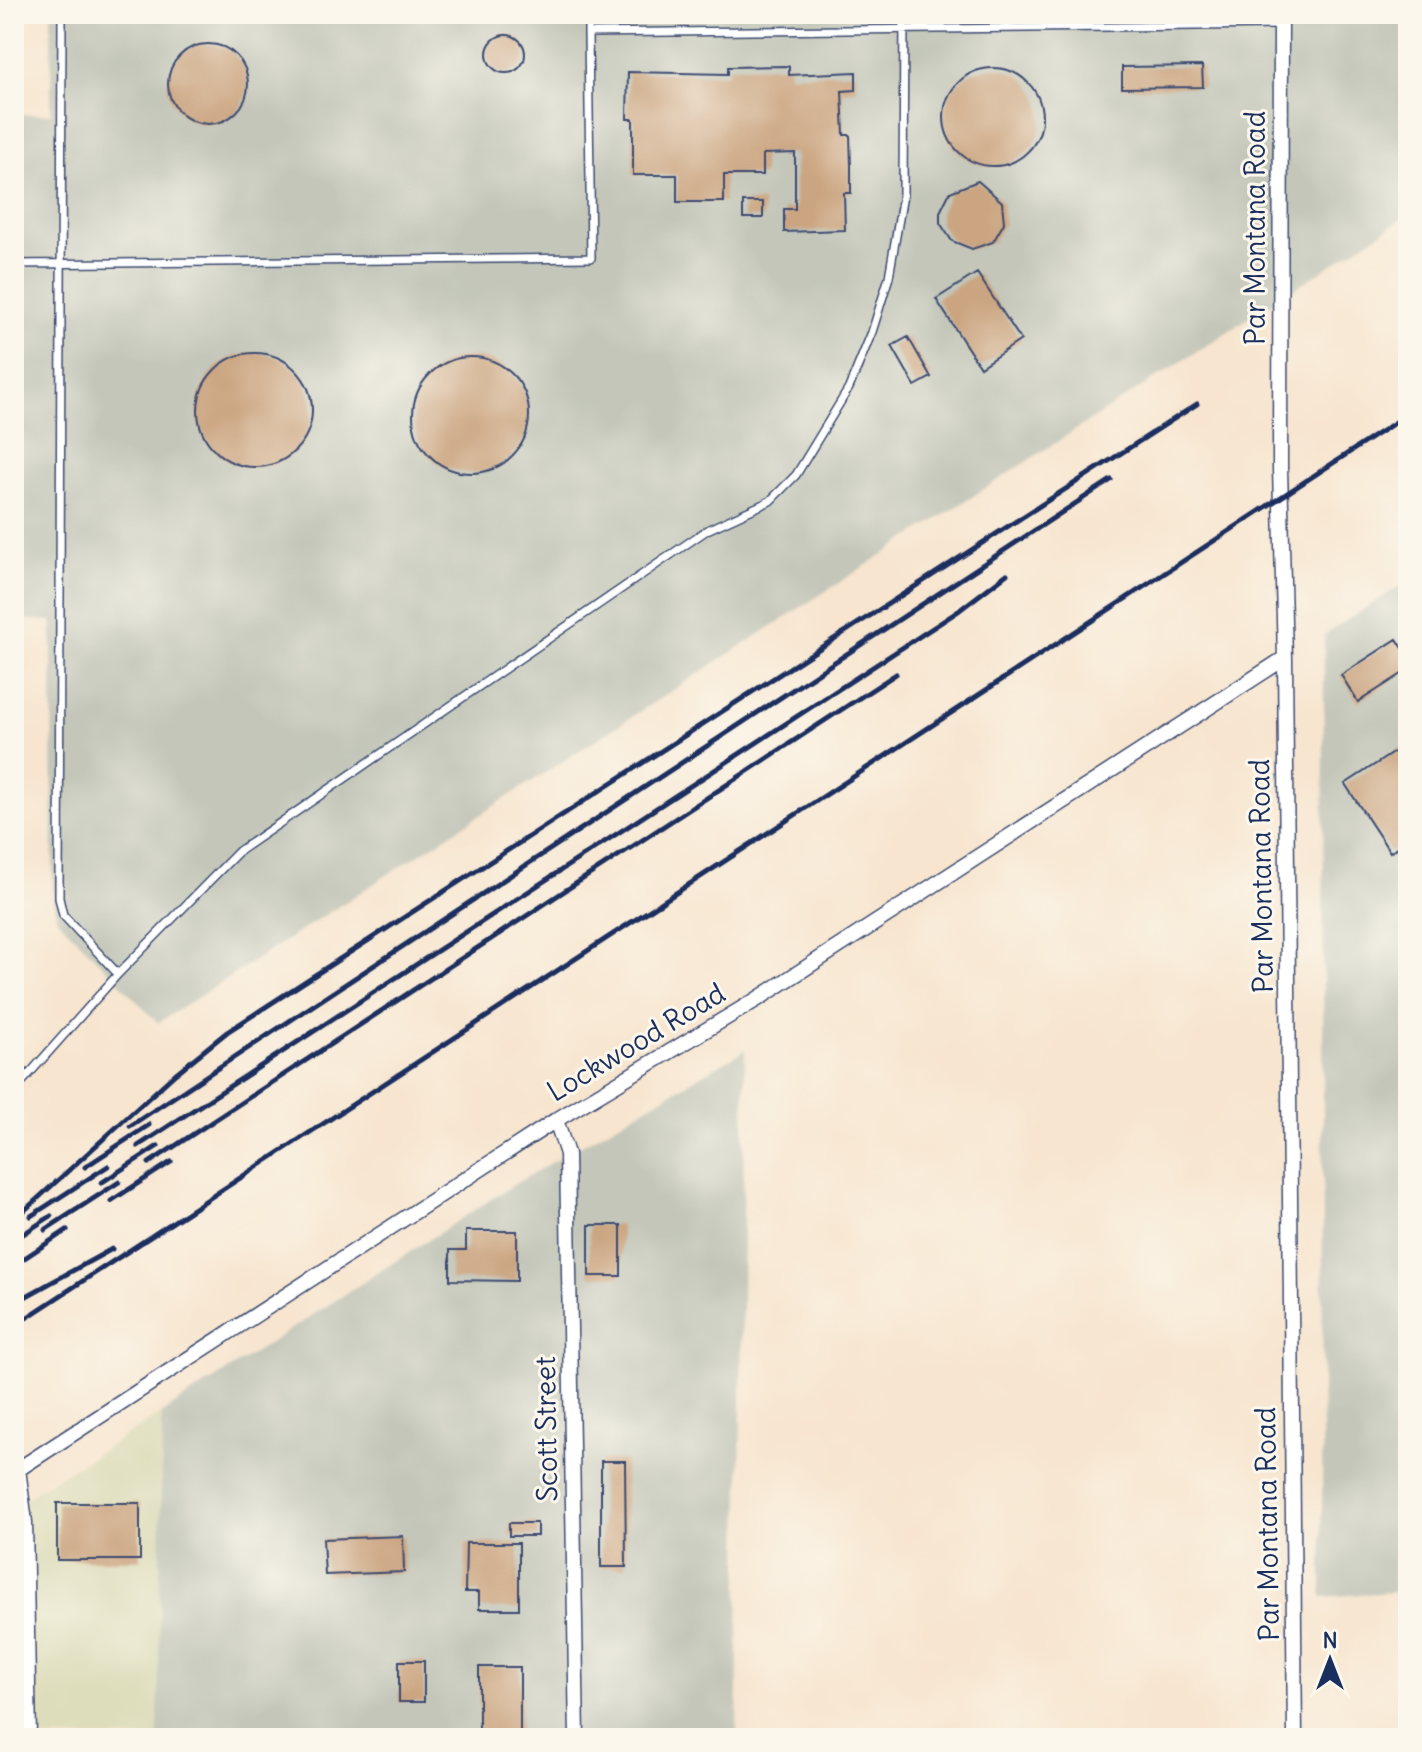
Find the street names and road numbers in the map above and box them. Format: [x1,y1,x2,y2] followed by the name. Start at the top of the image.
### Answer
[1237,111,1273,345] street label: Par Montana Road
[1241,759,1281,993] street label: Par Montana Road
[540,975,732,1109] street label: Lockwood Road
[527,1356,565,1502] street label: Scott Street
[1247,1407,1287,1641] street label: Par Montana Road

